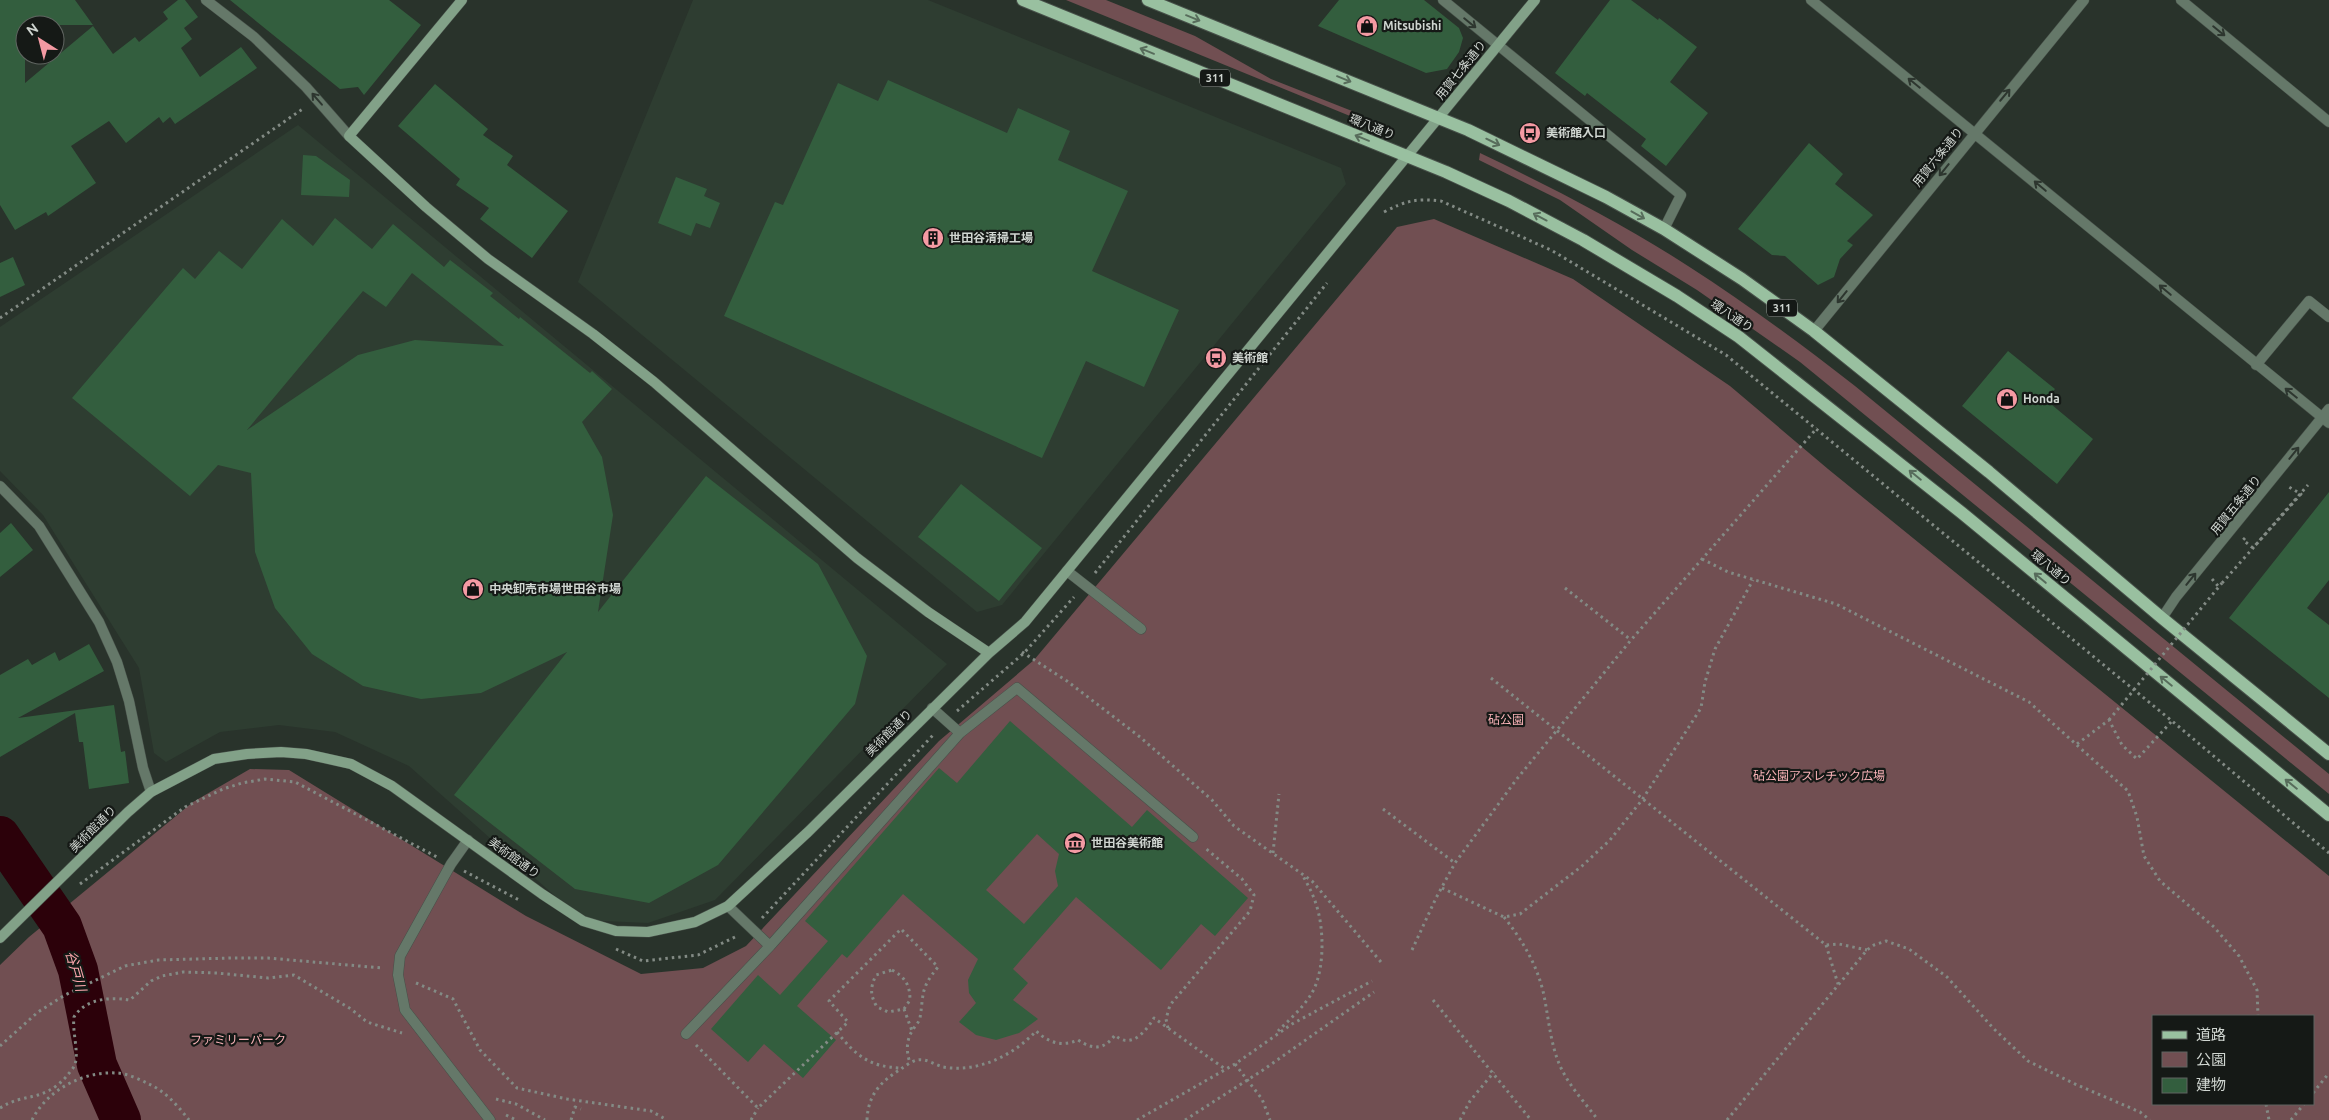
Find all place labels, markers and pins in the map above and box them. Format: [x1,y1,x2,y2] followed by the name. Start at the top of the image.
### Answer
[1355,14,1379,38] shop icon: Mitsubishi
[1383,19,1441,32] place label: Mitsubishi
[1518,121,1542,145] bus stop icon: 美術館入口
[1546,126,1606,139] place label: 美術館入口
[921,226,945,250] building icon: 世田谷清掃工場
[949,231,1033,244] place label: 世田谷清掃工場
[1204,346,1228,370] bus stop icon: 美術館
[1232,351,1268,364] place label: 美術館
[1995,387,2019,411] shop icon: Honda
[2023,392,2060,405] place label: Honda
[461,577,485,601] shop icon: 中央卸売市場世田谷市場
[489,582,621,595] place label: 中央卸売市場世田谷市場
[1063,831,1087,855] museum icon: 世田谷美術館
[1091,836,1163,849] place label: 世田谷美術館

